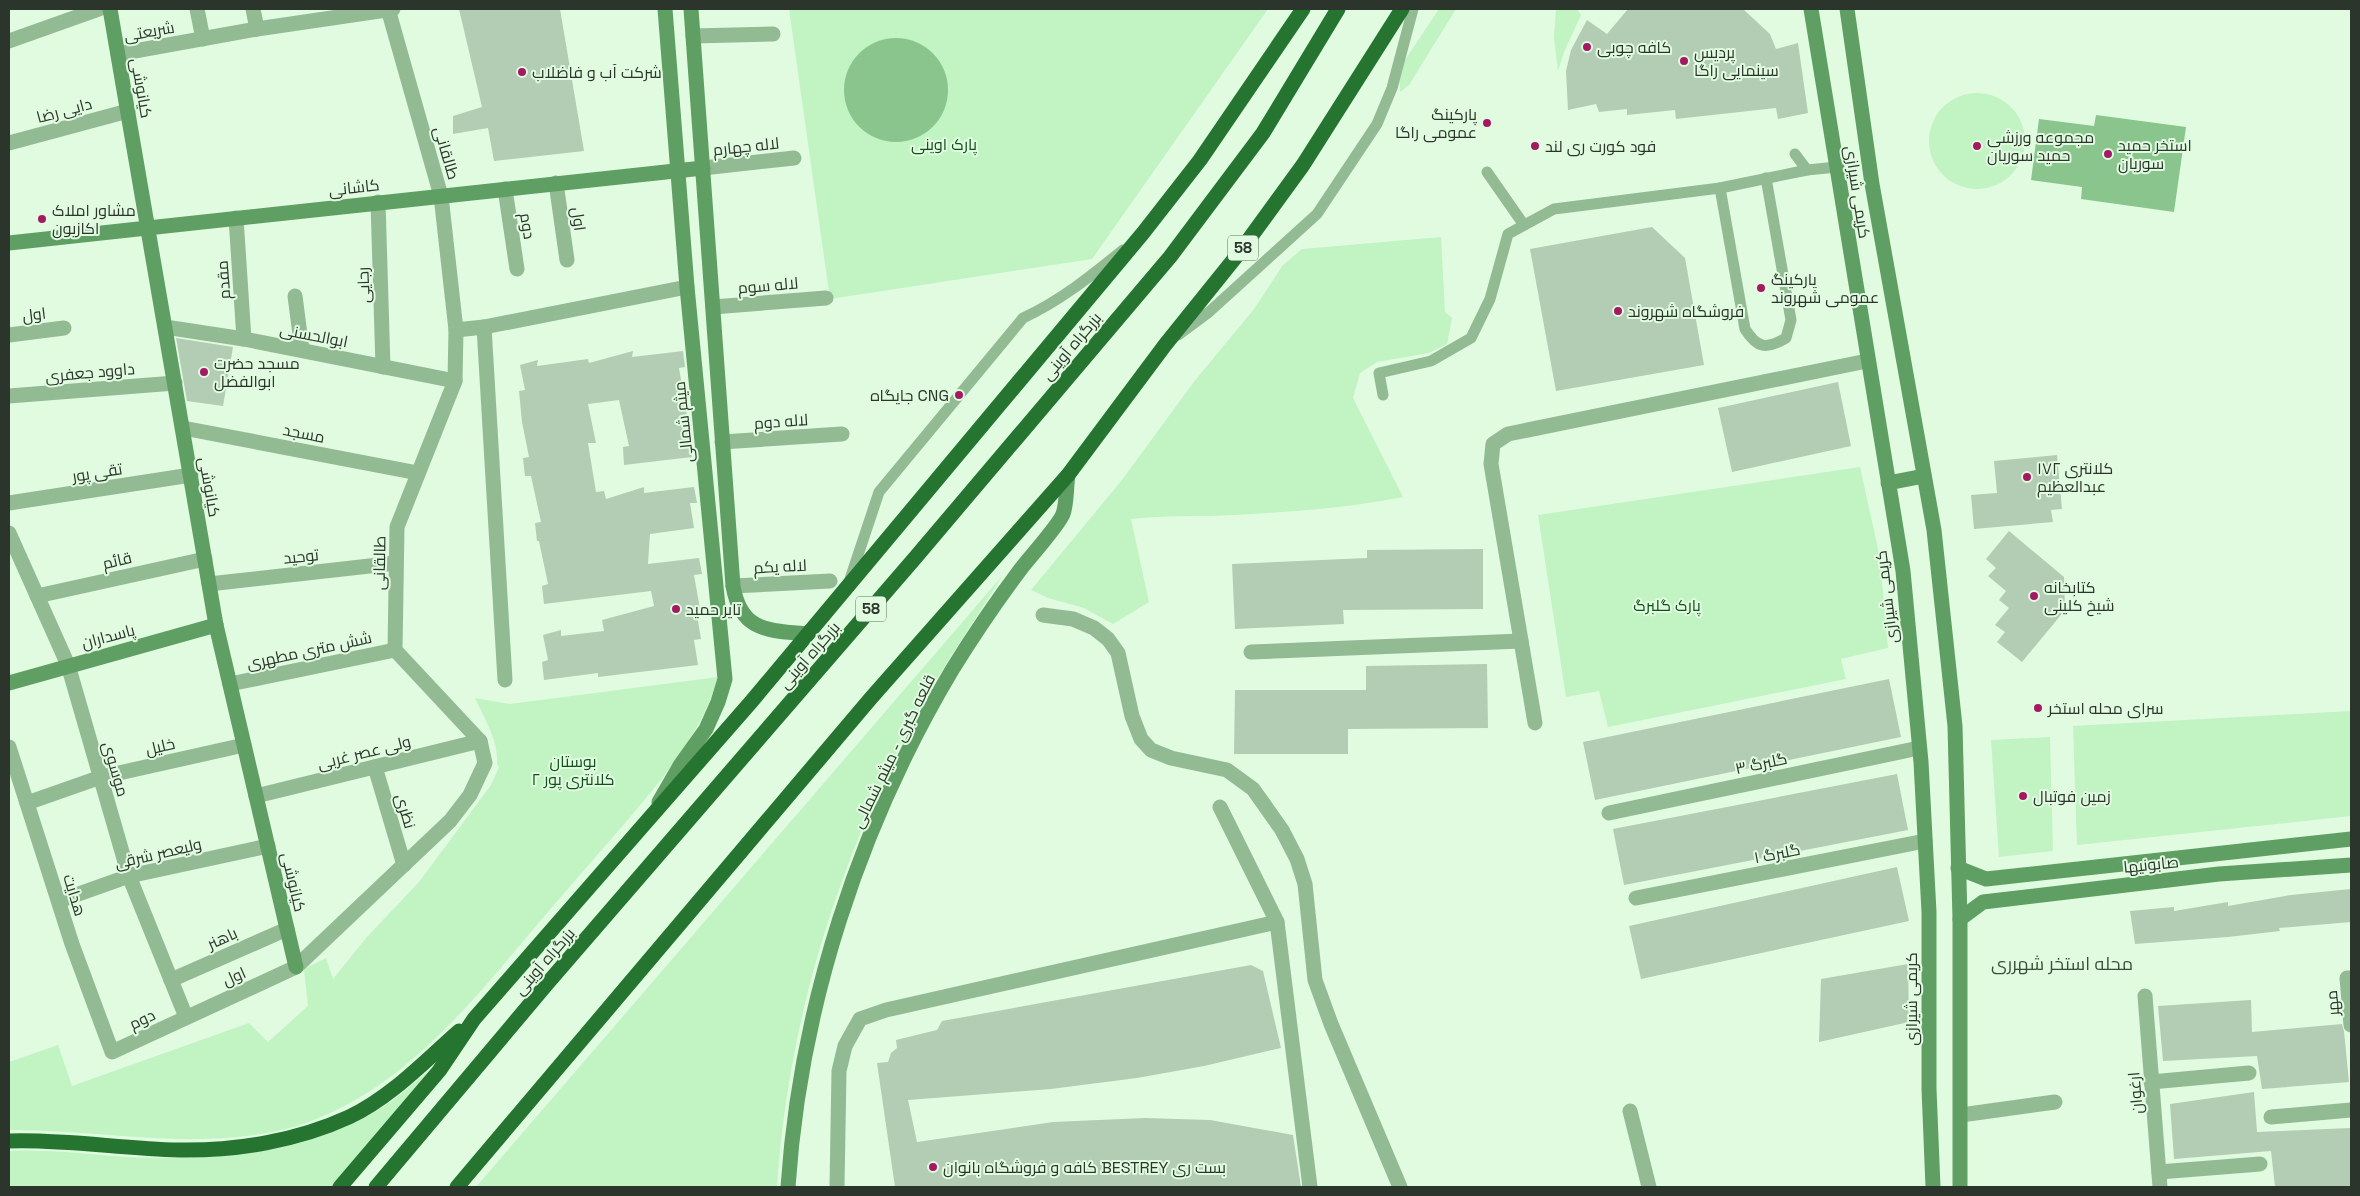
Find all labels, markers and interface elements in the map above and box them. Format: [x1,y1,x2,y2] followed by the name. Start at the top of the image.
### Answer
[122,17,176,46] street label: شریعتی
[1597,37,1671,59] place label: کافه چوبی
[1581,41,1593,53] marker: کافه چوبی
[1694,42,1779,81] place label: پردیس سینمایی راگا
[1678,55,1690,67] marker: پردیس سینمایی راگا
[126,57,157,120] street label: کیانوشی
[532,62,662,83] place label: شرکت آب و فاضلاب
[516,66,528,78] marker: شرکت آب و فاضلاب
[34,93,94,128] street label: دایی رضا
[1395,104,1478,143] place label: پارکینگ عمومی راگا
[1481,117,1493,129] marker: پارکینگ عمومی راگا
[429,124,464,182] street label: طالقانی
[1987,127,2094,166] place label: مجموعه ورزشی حمید سوریان
[712,133,780,161] street label: لاله چهارم
[911,134,978,156] park label: پارک اوینی
[2118,135,2192,174] place label: استخر حمید سوریان
[1545,136,1656,157] place label: فود کورت ری لند
[1529,140,1541,152] marker: فود کورت ری لند
[1971,140,1983,152] marker: مجموعه ورزشی حمید سوریان
[1840,144,1875,240] street label: کریمی شیرازی
[2102,148,2114,160] marker: استخر حمید سوریان
[328,174,381,201] street label: کاشانی
[52,200,136,239] place label: مشاور املاک اکازیون
[566,206,591,232] street label: اول
[514,211,540,241] street label: دوم
[36,213,48,225] marker: مشاور املاک اکازیون
[1228,236,1258,260] road number: 58
[212,260,236,300] street label: مقدم
[352,267,375,303] street label: رجایی
[1771,269,1879,308] place label: پارکینگ عمومی شهروند
[737,272,799,300] street label: لاله سوم
[1755,282,1767,294] marker: پارکینگ عمومی شهروند
[1628,301,1744,322] place label: فروشگاه شهروند
[21,303,47,326] street label: اول
[1612,305,1624,317] marker: فروشگاه شهروند
[1037,308,1106,385] street label: بزرگراه آوینی
[278,319,350,352] street label: ابوالحسنی
[214,353,300,392] place label: مسجد حضرت ابوالفضل
[44,358,136,387] street label: داوود جعفری
[198,366,210,378] marker: مسجد حضرت ابوالفضل
[669,380,699,464] street label: میثم شمالی
[870,385,949,406] place label: جایگاه CNG
[953,389,965,401] marker: جایگاه CNG
[753,409,809,435] street label: لاله دوم
[281,419,327,448] street label: مسجد
[194,456,225,519] street label: کیانوشی
[70,458,125,488] street label: تقی پور
[2037,458,2113,498] place label: کلانتری ۱۷۲ عبدالعظیم
[2021,471,2033,483] marker: کلانتری ۱۷۲ عبدالعظیم
[369,536,390,590] street label: طالقانی
[282,544,321,569] street label: توحید
[101,547,134,575] street label: قائم
[1870,549,1903,645] street label: کریمی شیرازی
[753,555,807,579] street label: لاله یکم
[2044,577,2115,617] place label: کتابخانه شیخ کلینی
[2028,590,2040,602] marker: کتابخانه شیخ کلینی
[1633,595,1702,617] park label: پارک گلبرگ
[856,596,886,622] road number: 58
[686,599,742,620] place label: تایر حمید
[670,603,682,615] marker: تایر حمید
[774,617,844,693] street label: بزرگراه آوینی
[79,619,138,655] street label: پاسداران
[245,627,374,674] street label: شش متری مطهری
[847,671,941,832] street label: قلعه گبری - میثم شمالی
[2047,698,2163,719] place label: سرای محله استخر
[2032,702,2044,714] marker: سرای محله استخر
[315,731,413,774] street label: ولی عصر غربی
[143,733,177,760] street label: خلیل
[98,739,133,799] street label: موسوی
[1733,748,1789,779] street label: گلبرگ ۳
[531,751,615,791] park label: بوستان کلانتری پور ۲
[2033,786,2111,807] place label: زمین فوتبال
[2017,790,2029,802] marker: زمین فوتبال
[391,791,420,831] street label: نظری
[113,833,204,874] street label: ولیعصر شرقی
[1752,839,1802,868] street label: گلبرگ ۱
[276,850,311,914] street label: کیانوشی
[2122,851,2180,878] street label: صابونیها
[58,872,91,919] street label: هدایت
[203,923,241,955] street label: باهنر
[509,923,579,999] street label: بزرگراه آوینی
[1901,952,1922,1046] street label: کریمی شیرازی
[1991,952,2133,975] district label: محله استخر شهرری
[219,962,249,991] street label: اول
[2321,989,2344,1018] street label: مهر
[126,1004,159,1035] street label: دوم
[2123,1071,2148,1115] street label: ارغوان
[943,1157,1226,1178] place label: کافه و فروشگاه بانوان BESTREY بست ری
[927,1161,939,1173] marker: کافه و فروشگاه بانوان BESTREY بست ری

